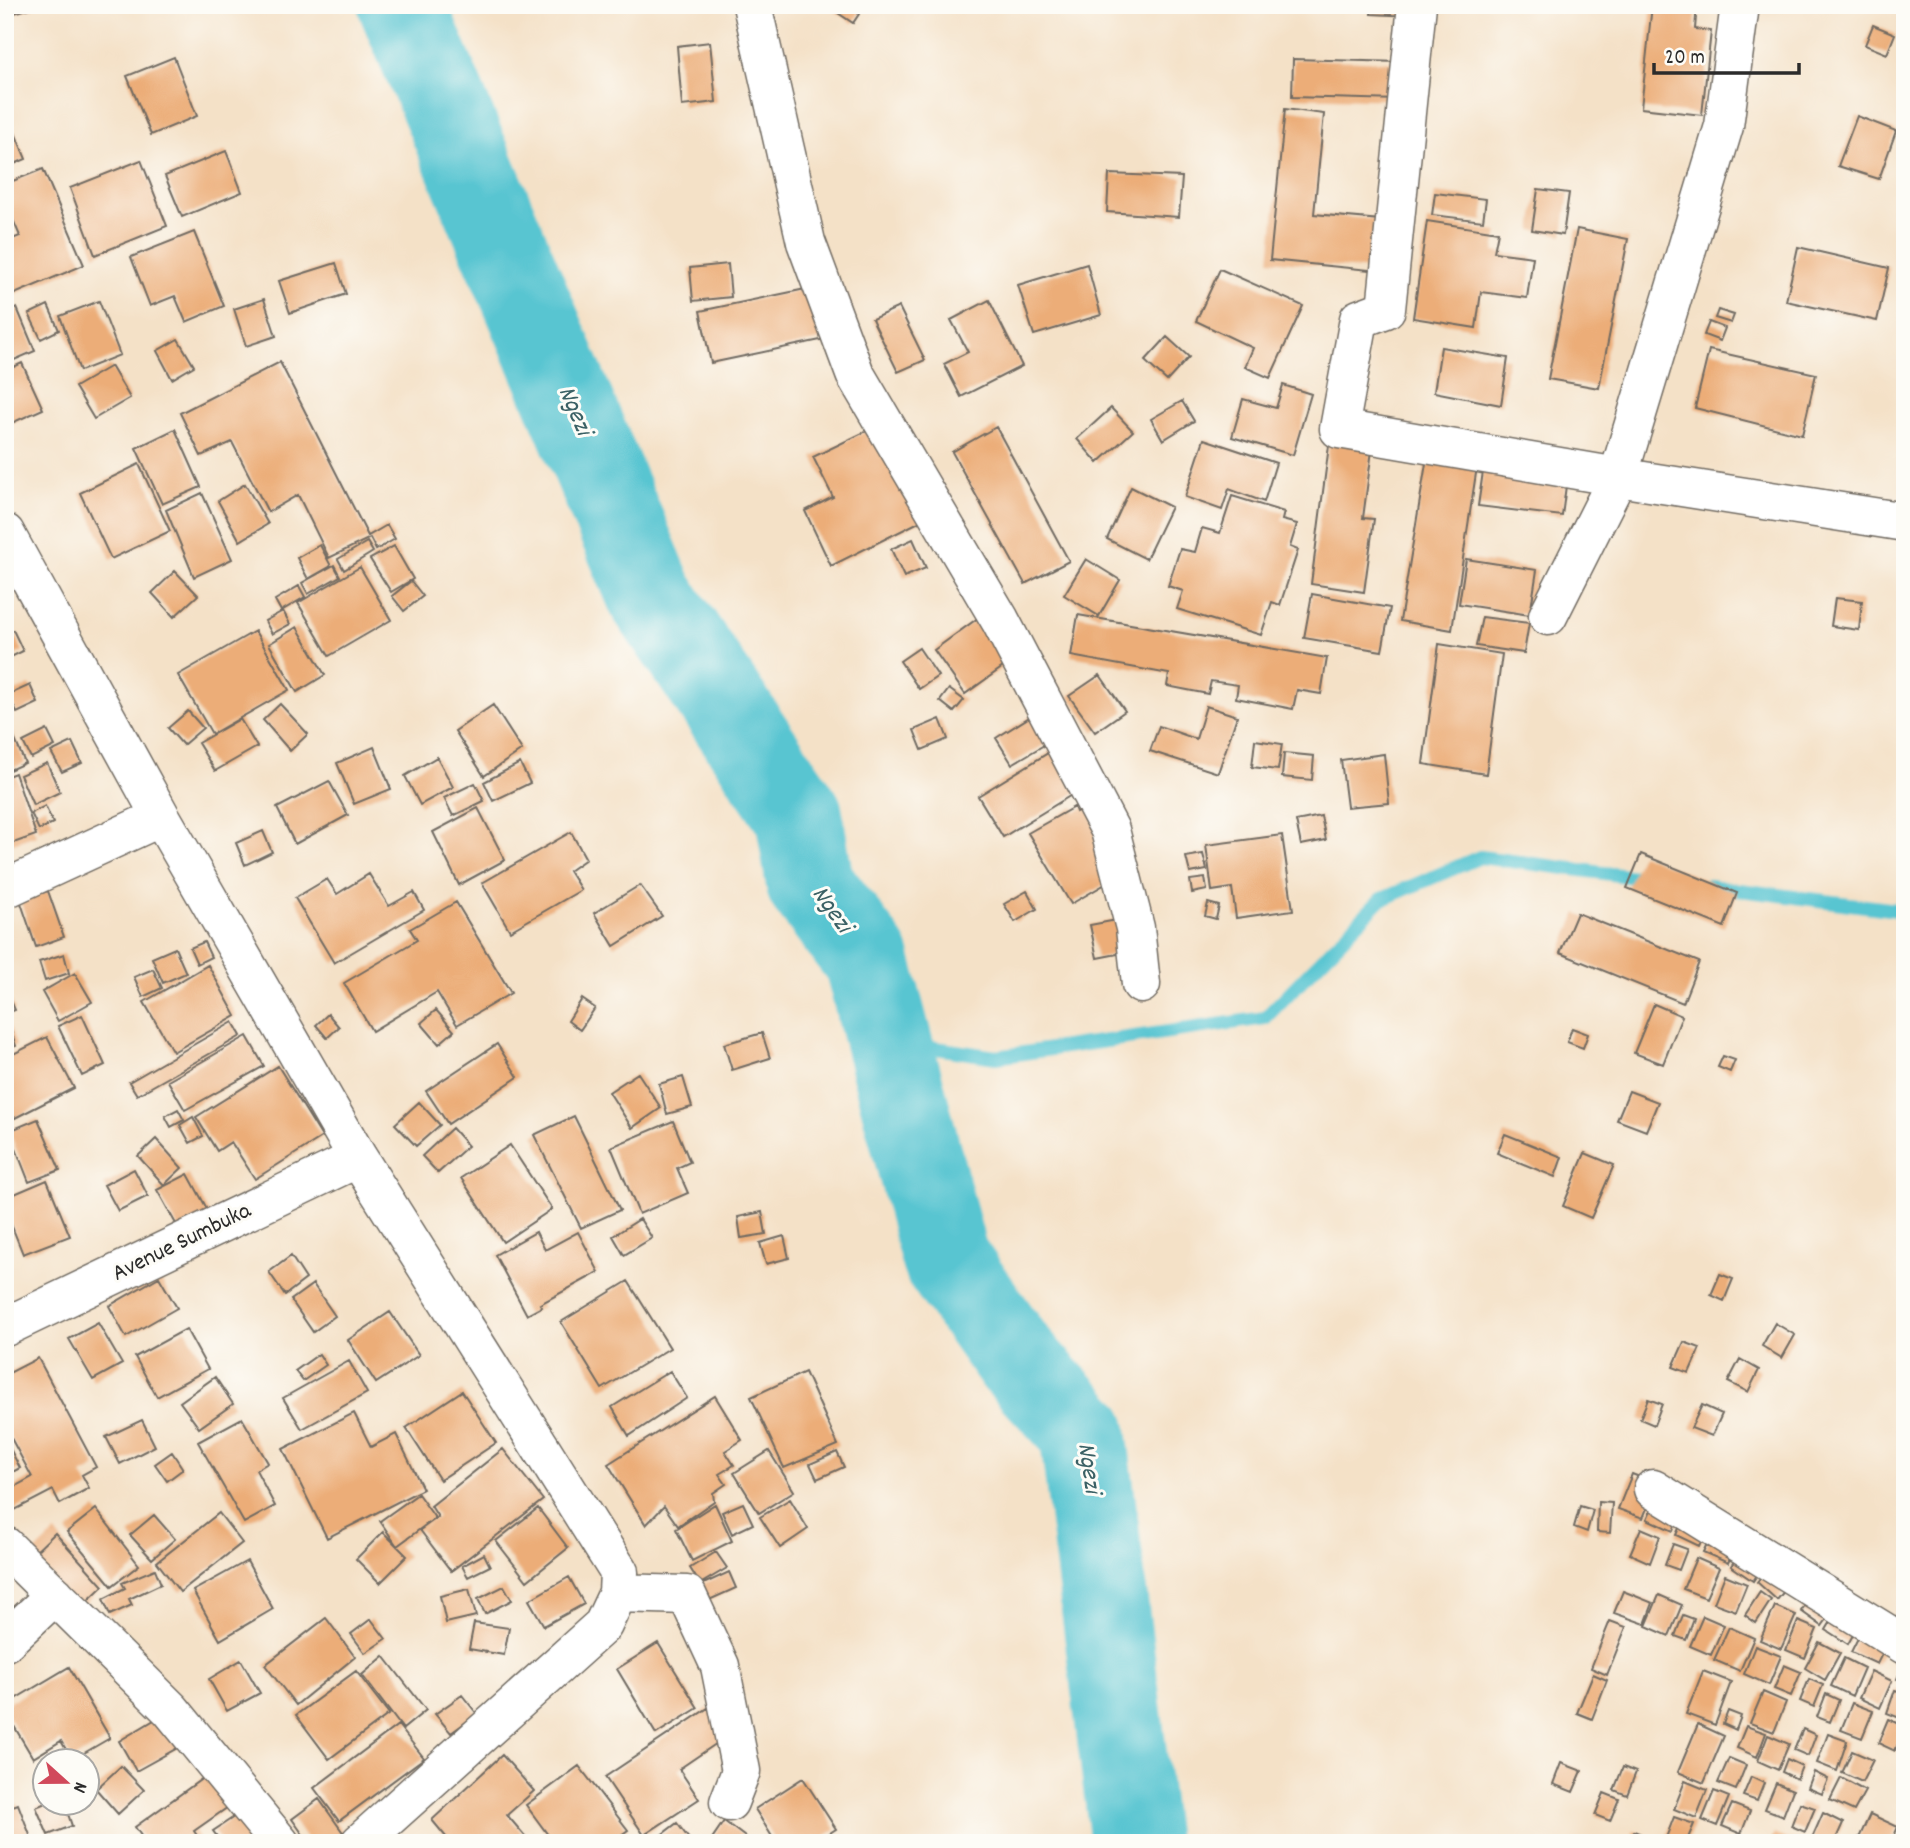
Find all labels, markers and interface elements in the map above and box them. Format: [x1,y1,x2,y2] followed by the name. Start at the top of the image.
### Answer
[1654,32,1800,76] scale bar
[1665,44,1705,74] text: 20 m
[547,381,603,445] water label: Ngezi
[801,879,863,945] water label: Ngezi
[107,1194,258,1291] street label: Avenue Sumbuka
[1066,1441,1110,1500] water label: Ngezi
[32,1746,102,1816] north arrow
[64,1778,93,1796] text: N

